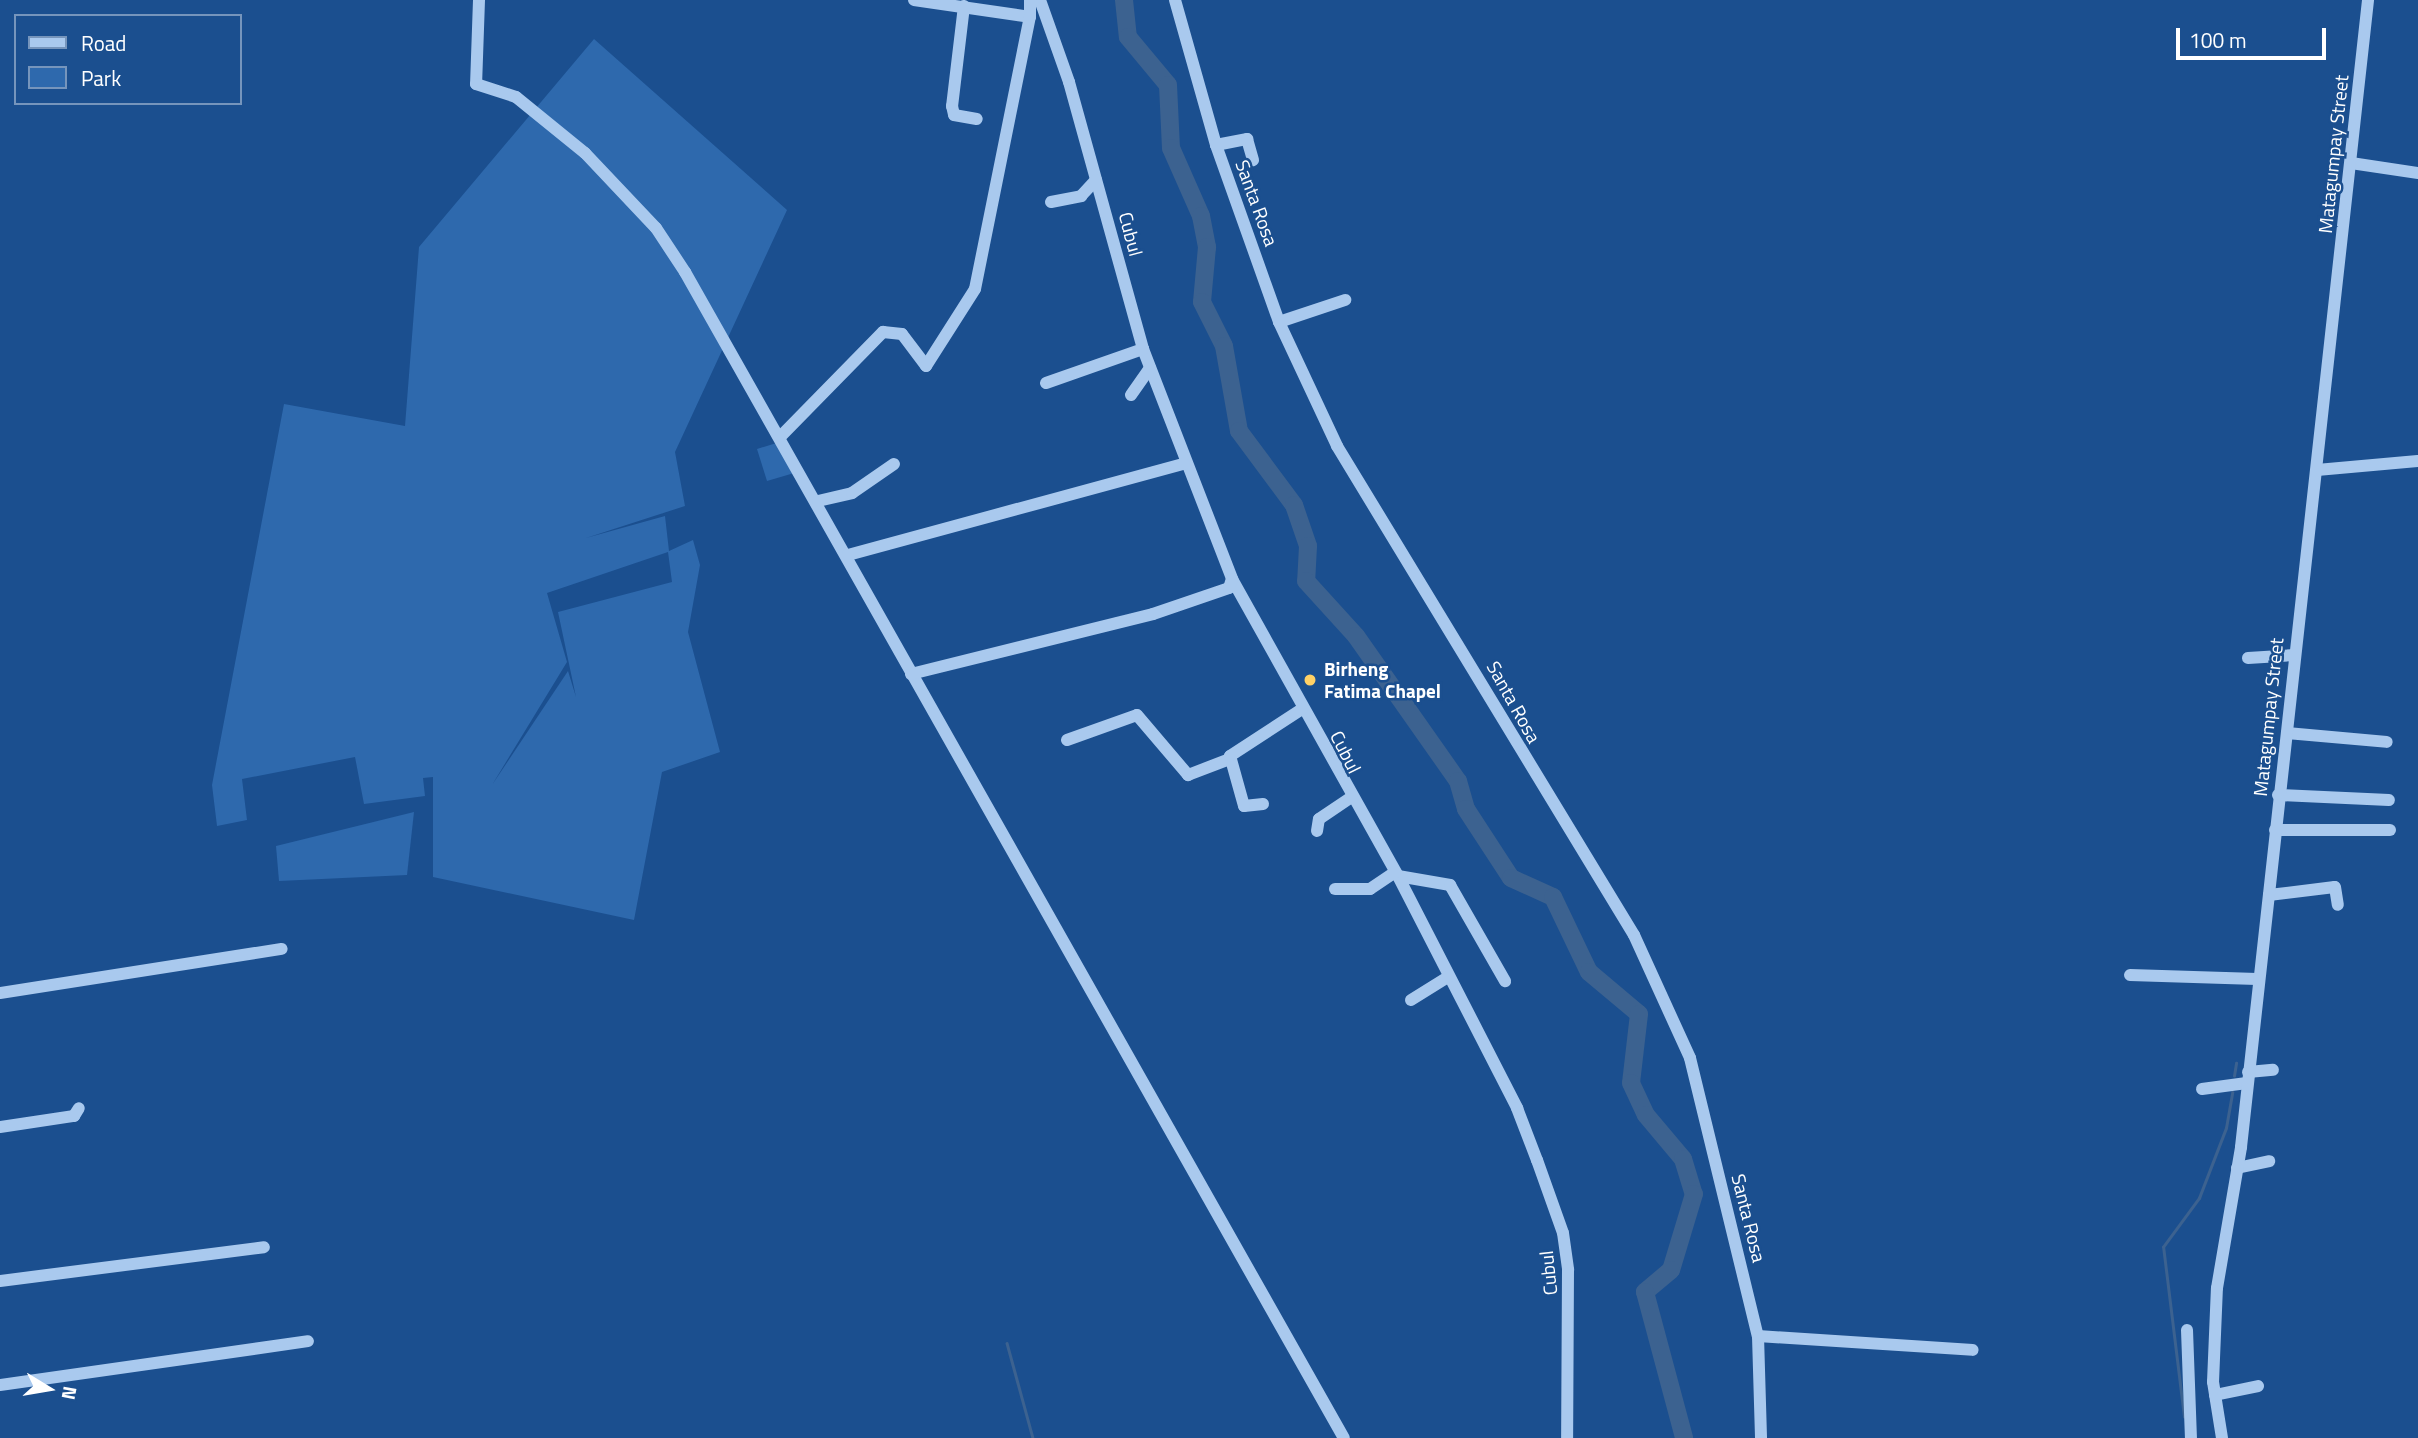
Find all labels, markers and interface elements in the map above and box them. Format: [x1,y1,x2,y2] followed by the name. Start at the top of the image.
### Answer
[14,14,242,105] legend
[2180,14,2330,58] scale bar
[2189,24,2246,56] text: 100 m
[81,27,126,59] text: Road
[81,62,121,94] text: Park
[2313,74,2353,234] street label: Matagumpay Street
[1231,157,1283,249] street label: Santa Rosa
[1114,209,1148,259] street label: Cubul
[2248,637,2288,797] street label: Matagumpay Street
[1482,657,1546,747] street label: Santa Rosa
[1324,658,1441,702] place label: Birheng Fatima Chapel
[1302,672,1318,688] marker: Birheng Fatima Chapel
[1326,727,1366,777] street label: Cubul
[1727,1171,1771,1265] street label: Santa Rosa
[1534,1250,1562,1296] street label: Cubul
[14,1354,84,1424] north arrow
[55,1384,86,1402] text: N

